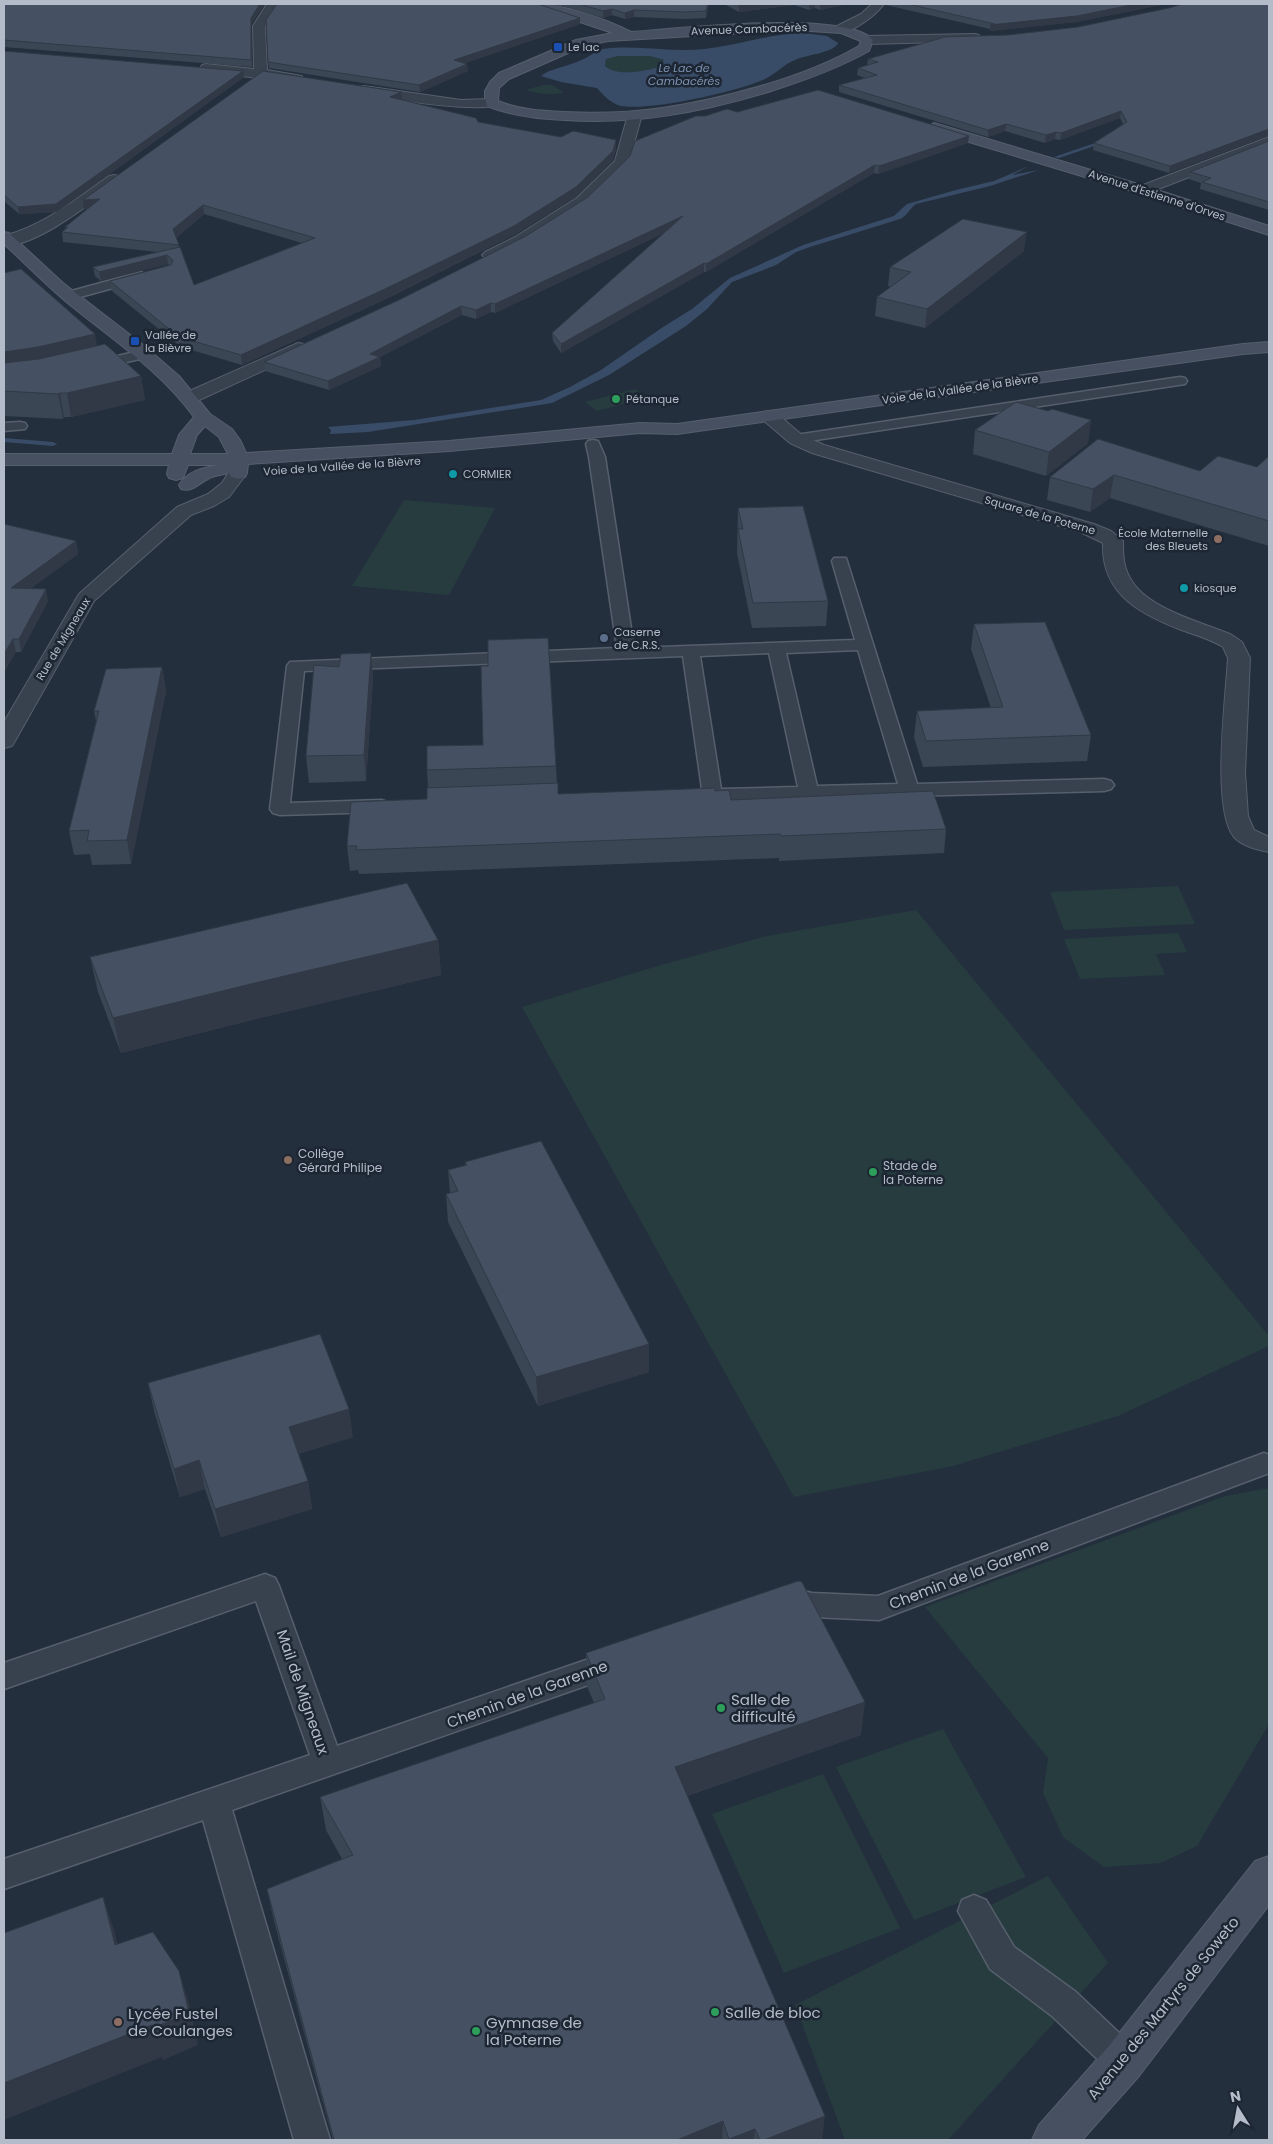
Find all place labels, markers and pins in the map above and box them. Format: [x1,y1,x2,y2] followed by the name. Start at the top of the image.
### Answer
[568,39,600,55] place label: Le lac
[552,41,564,53] marker: Le lac
[145,327,196,356] place label: Vallée de la Bièvre
[129,335,141,347] marker: Vallée de la Bièvre
[626,391,679,407] place label: Pétanque
[610,393,622,405] marker: Pétanque
[463,466,512,482] place label: CORMIER
[447,468,459,480] marker: CORMIER
[1118,525,1208,554] place label: École Maternelle des Bleuets
[1212,533,1224,545] marker: École Maternelle des Bleuets
[1194,580,1237,596] place label: kiosque
[1178,582,1190,594] marker: kiosque
[614,624,661,653] place label: Caserne de C.R.S.
[598,632,610,644] marker: Caserne de C.R.S.
[298,1145,382,1176] place label: Collège Gérard Philipe
[282,1154,294,1166] marker: Collège Gérard Philipe
[883,1157,943,1188] place label: Stade de la Poterne
[867,1166,879,1178] marker: Stade de la Poterne
[731,1689,796,1727] place label: Salle de difficulté
[715,1702,727,1714] marker: Salle de difficulté
[725,2002,821,2023] place label: Salle de bloc
[128,2003,233,2041] place label: Lycée Fustel de Coulanges
[709,2006,721,2018] marker: Salle de bloc
[486,2012,582,2050] place label: Gymnase de la Poterne
[112,2016,124,2028] marker: Lycée Fustel de Coulanges
[470,2025,482,2037] marker: Gymnase de la Poterne

